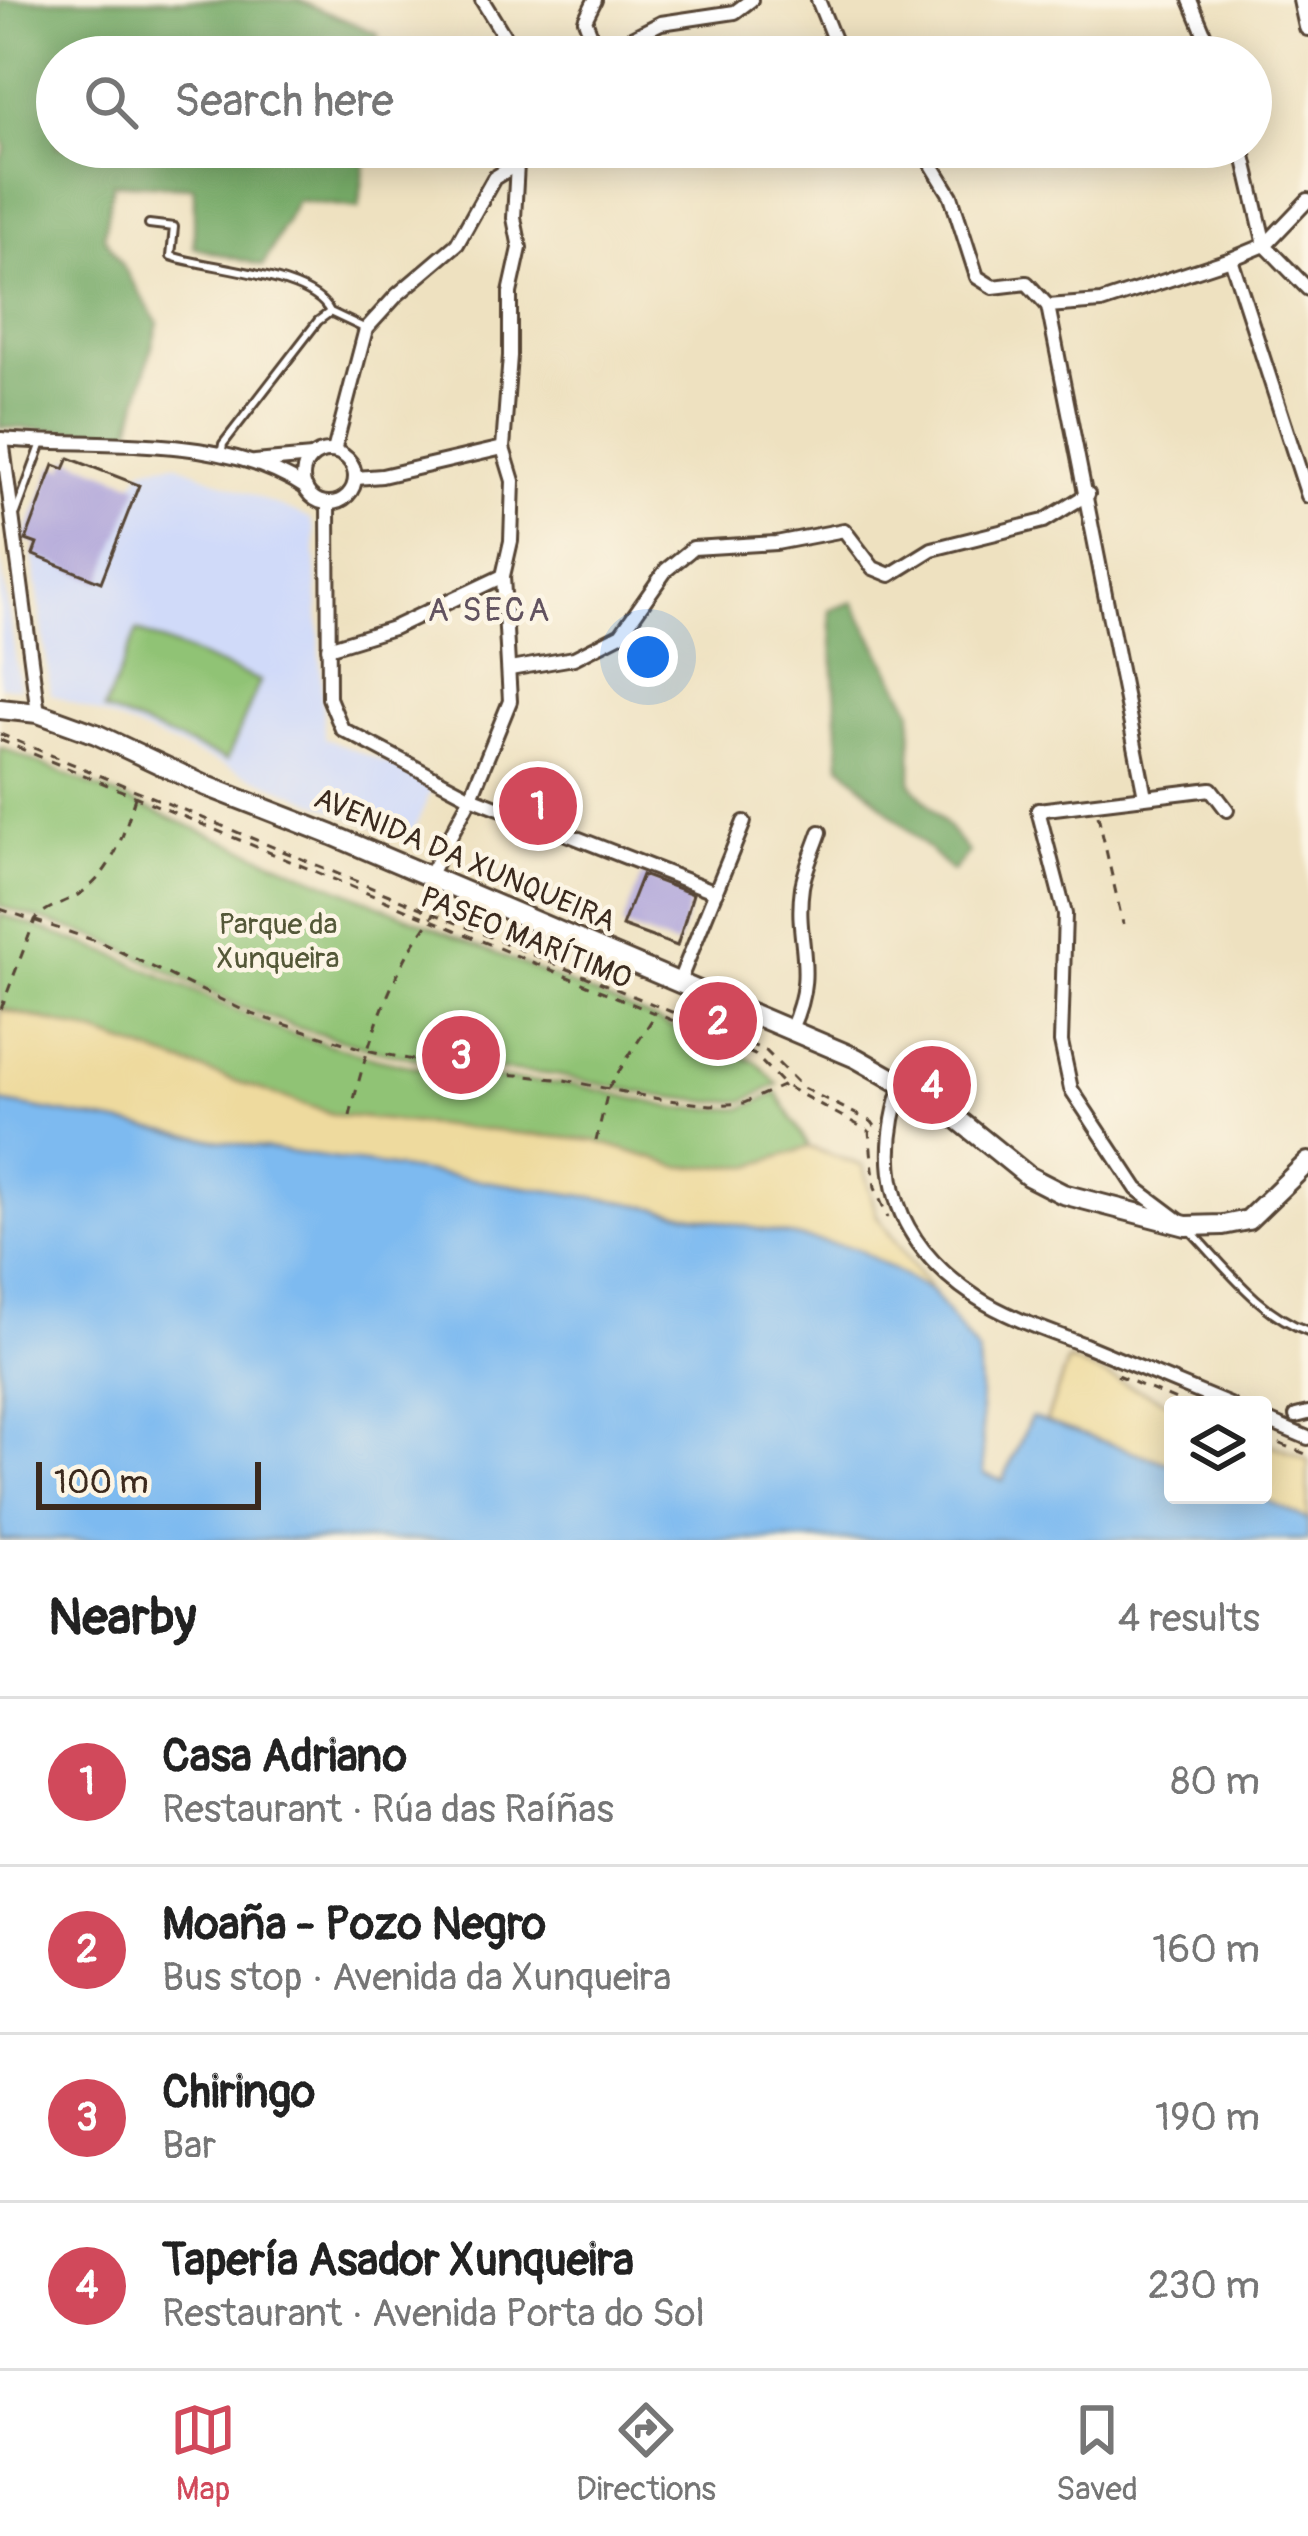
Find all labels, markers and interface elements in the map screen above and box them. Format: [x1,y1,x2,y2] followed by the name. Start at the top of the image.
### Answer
[36,36,1272,168] search box
[78,69,144,135] icon: search
[174,74,394,130] text: Search here
[428,590,552,631] district label: A SECA
[618,627,678,687] your location
[499,761,577,851] pin: 1
[309,780,621,940] street label: AVENIDA DA XUNQUEIRA
[415,879,637,997] street label: PASEO MARÍTIMO
[217,906,340,977] park label: Parque da Xunqueira
[679,976,757,1066] pin: 2
[422,1010,500,1100] pin: 3
[893,1040,971,1130] pin: 4
[1164,1396,1272,1504] map controls
[1164,1396,1272,1504] button: layers
[36,1456,261,1509] scale bar
[54,1462,148,1503] text: 100 m
[48,1586,196,1650] text: Nearby
[1118,1594,1260,1643] text: 4 results
[162,1729,407,1785] text: Casa Adriano
[79,1757,95,1806] text: 1
[1171,1757,1260,1806] text: 80 m
[162,1785,614,1834] text: Restaurant · Rúa das Raíñas
[162,1897,546,1953] text: Moaña - Pozo Negro
[76,1925,98,1974] text: 2
[1152,1925,1260,1974] text: 160 m
[162,1953,671,2002] text: Bus stop · Avenida da Xunqueira
[162,2065,315,2121] text: Chiringo
[76,2093,98,2142] text: 3
[1155,2093,1260,2142] text: 190 m
[162,2121,216,2170] text: Bar
[162,2233,634,2289] text: Tapería Asador Xunqueira
[76,2261,98,2310] text: 4
[1148,2261,1260,2310] text: 230 m
[162,2289,705,2338] text: Restaurant · Avenida Porta do Sol
[170,2397,236,2510] tab: Map
[576,2397,716,2510] tab: Directions
[1056,2397,1138,2510] tab: Saved

